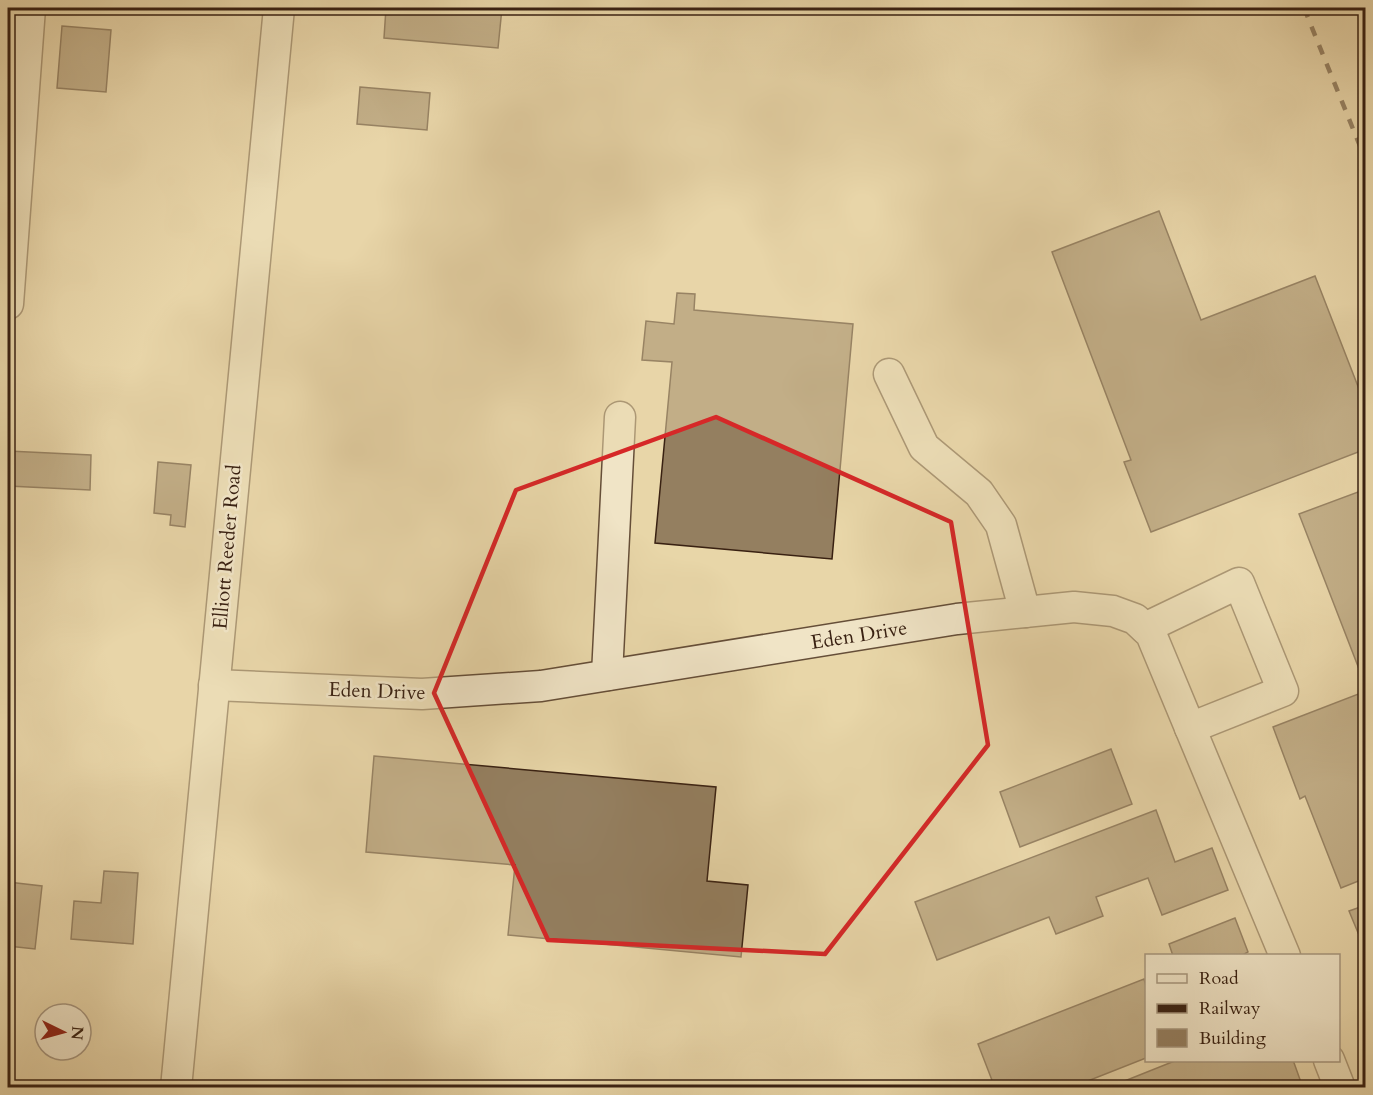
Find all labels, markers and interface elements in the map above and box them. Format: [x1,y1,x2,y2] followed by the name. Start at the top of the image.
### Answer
[206,463,248,631] street label: Elliott Reeder Road
[809,614,909,656] street label: Eden Drive
[328,676,426,706] street label: Eden Drive
[1145,954,1340,1062] legend
[1199,966,1239,991] text: Road
[1199,996,1261,1021] text: Railway
[33,1002,93,1062] north arrow
[65,1025,89,1041] text: N
[1199,1026,1267,1051] text: Building

